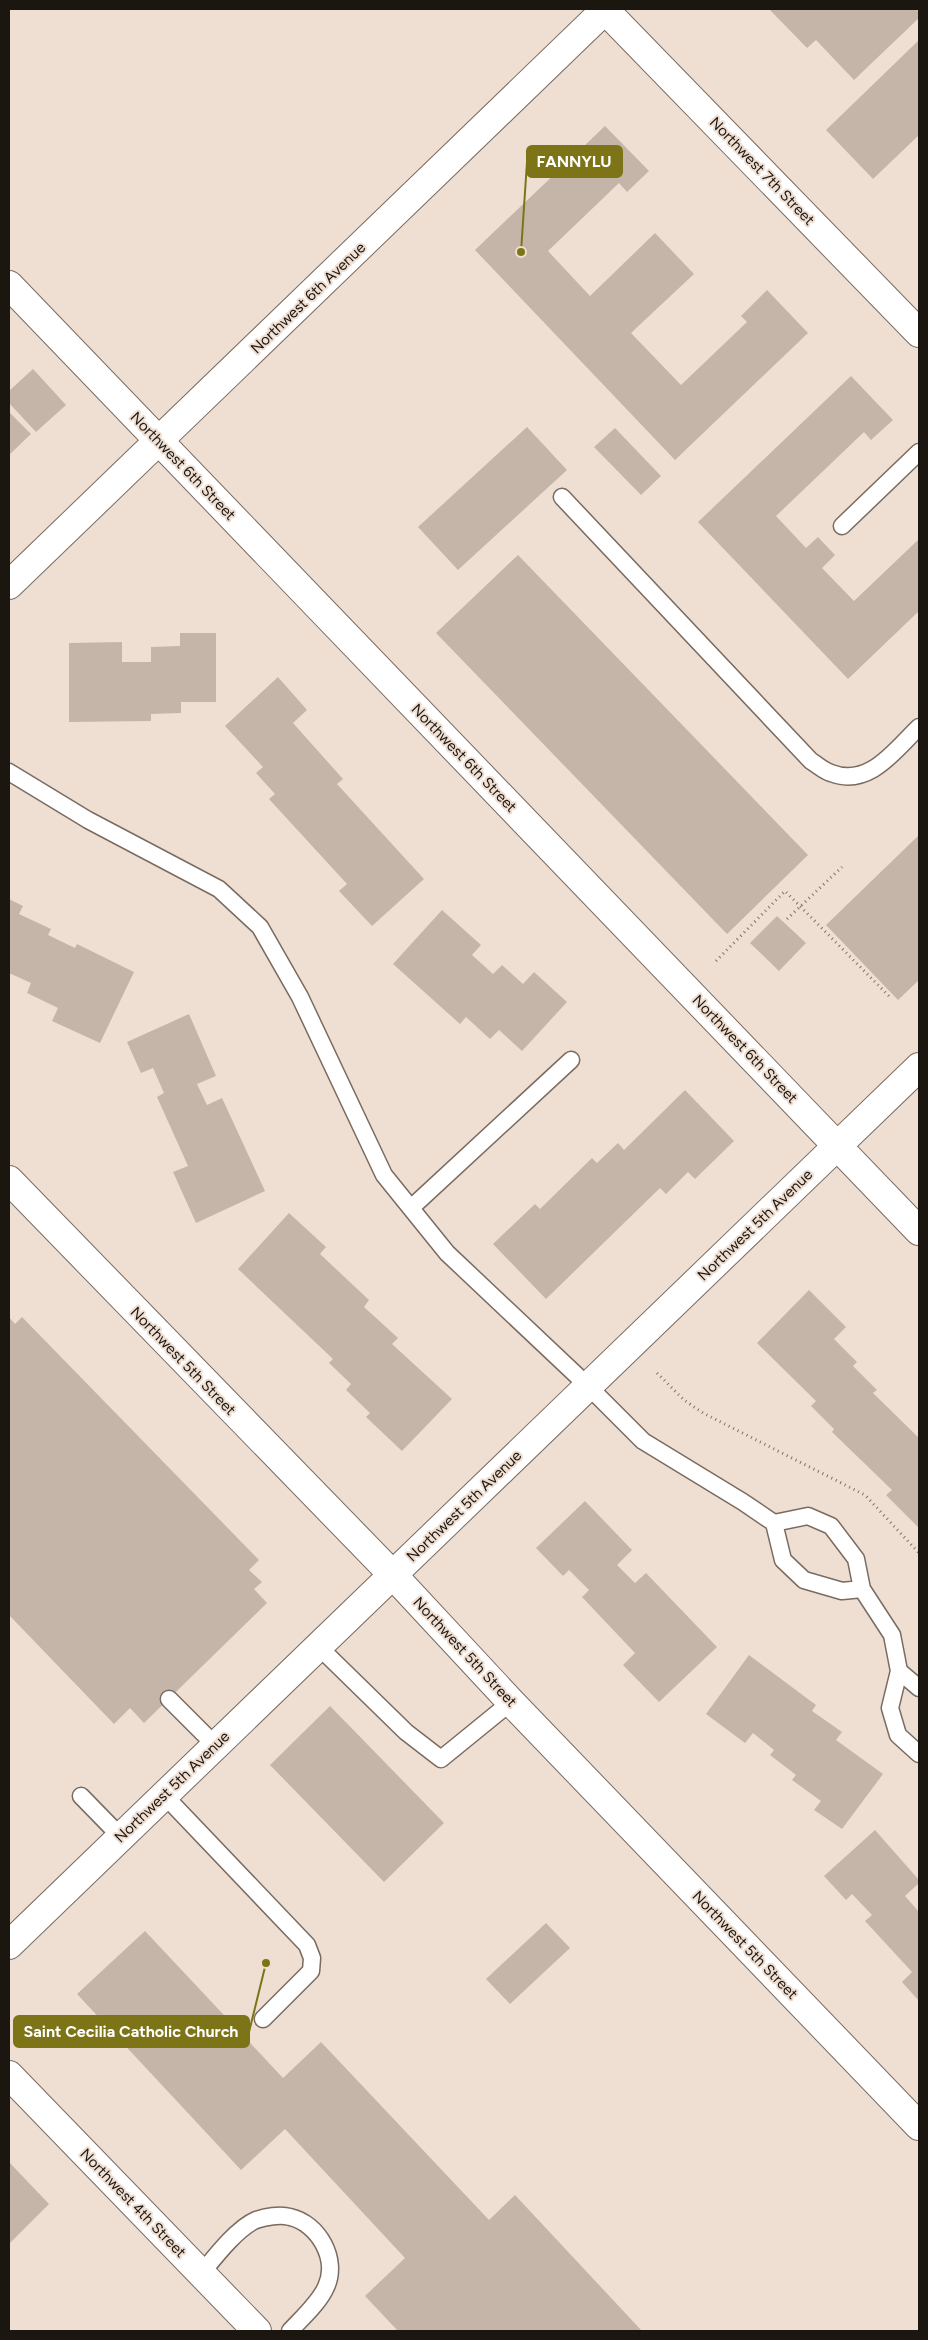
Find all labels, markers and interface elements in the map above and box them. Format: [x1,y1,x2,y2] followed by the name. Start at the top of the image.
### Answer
[706,113,818,229] street label: Northwest 7th Street
[527,146,622,177] callout: FANNYLU
[536,152,612,171] text: FANNYLU
[247,239,369,357] street label: Northwest 6th Avenue
[127,408,240,524] street label: Northwest 6th Street
[408,700,521,816] street label: Northwest 6th Street
[689,991,802,1107] street label: Northwest 6th Street
[694,1166,816,1284] street label: Northwest 5th Avenue
[127,1303,240,1419] street label: Northwest 5th Street
[403,1447,525,1565] street label: Northwest 5th Avenue
[409,1593,521,1711] street label: Northwest 5th Street
[111,1728,233,1846] street label: Northwest 5th Avenue
[689,1887,802,2003] street label: Northwest 5th Street
[14,2016,249,2047] callout: Saint Cecilia Catholic Church
[24,2022,239,2041] text: Saint Cecilia Catholic Church
[76,2145,190,2261] street label: Northwest 4th Street

